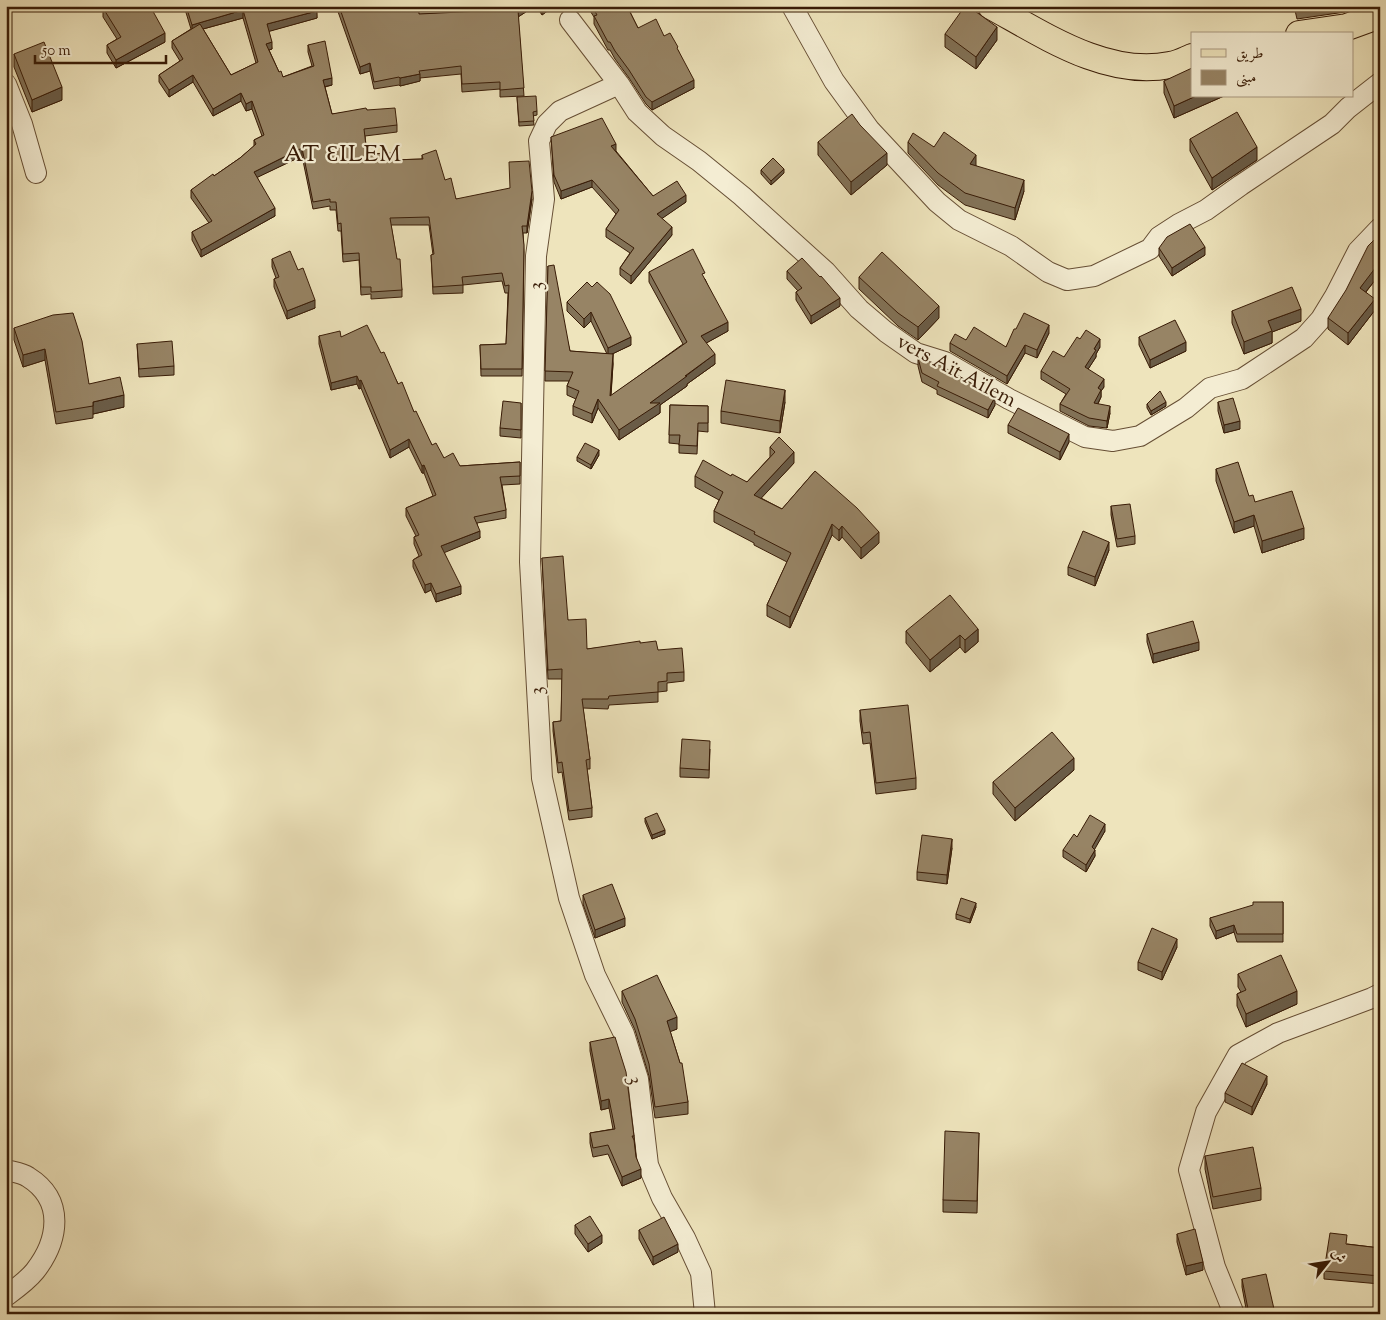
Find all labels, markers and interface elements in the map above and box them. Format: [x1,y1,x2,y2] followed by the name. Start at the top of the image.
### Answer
[35,32,166,64] scale bar
[1191,32,1354,98] legend
[41,41,71,62] text: 50 m
[1236,44,1263,65] text: طريق
[1236,68,1256,89] text: مبنى
[284,138,402,172] district label: AT ƐILEM
[522,282,552,291] street label: 3
[891,328,1021,416] street label: vers Aït Aïlem
[523,686,553,696] street label: 3
[619,1073,650,1087] street label: 3
[1304,1238,1354,1288] north arrow
[1325,1245,1350,1268] text: ش

